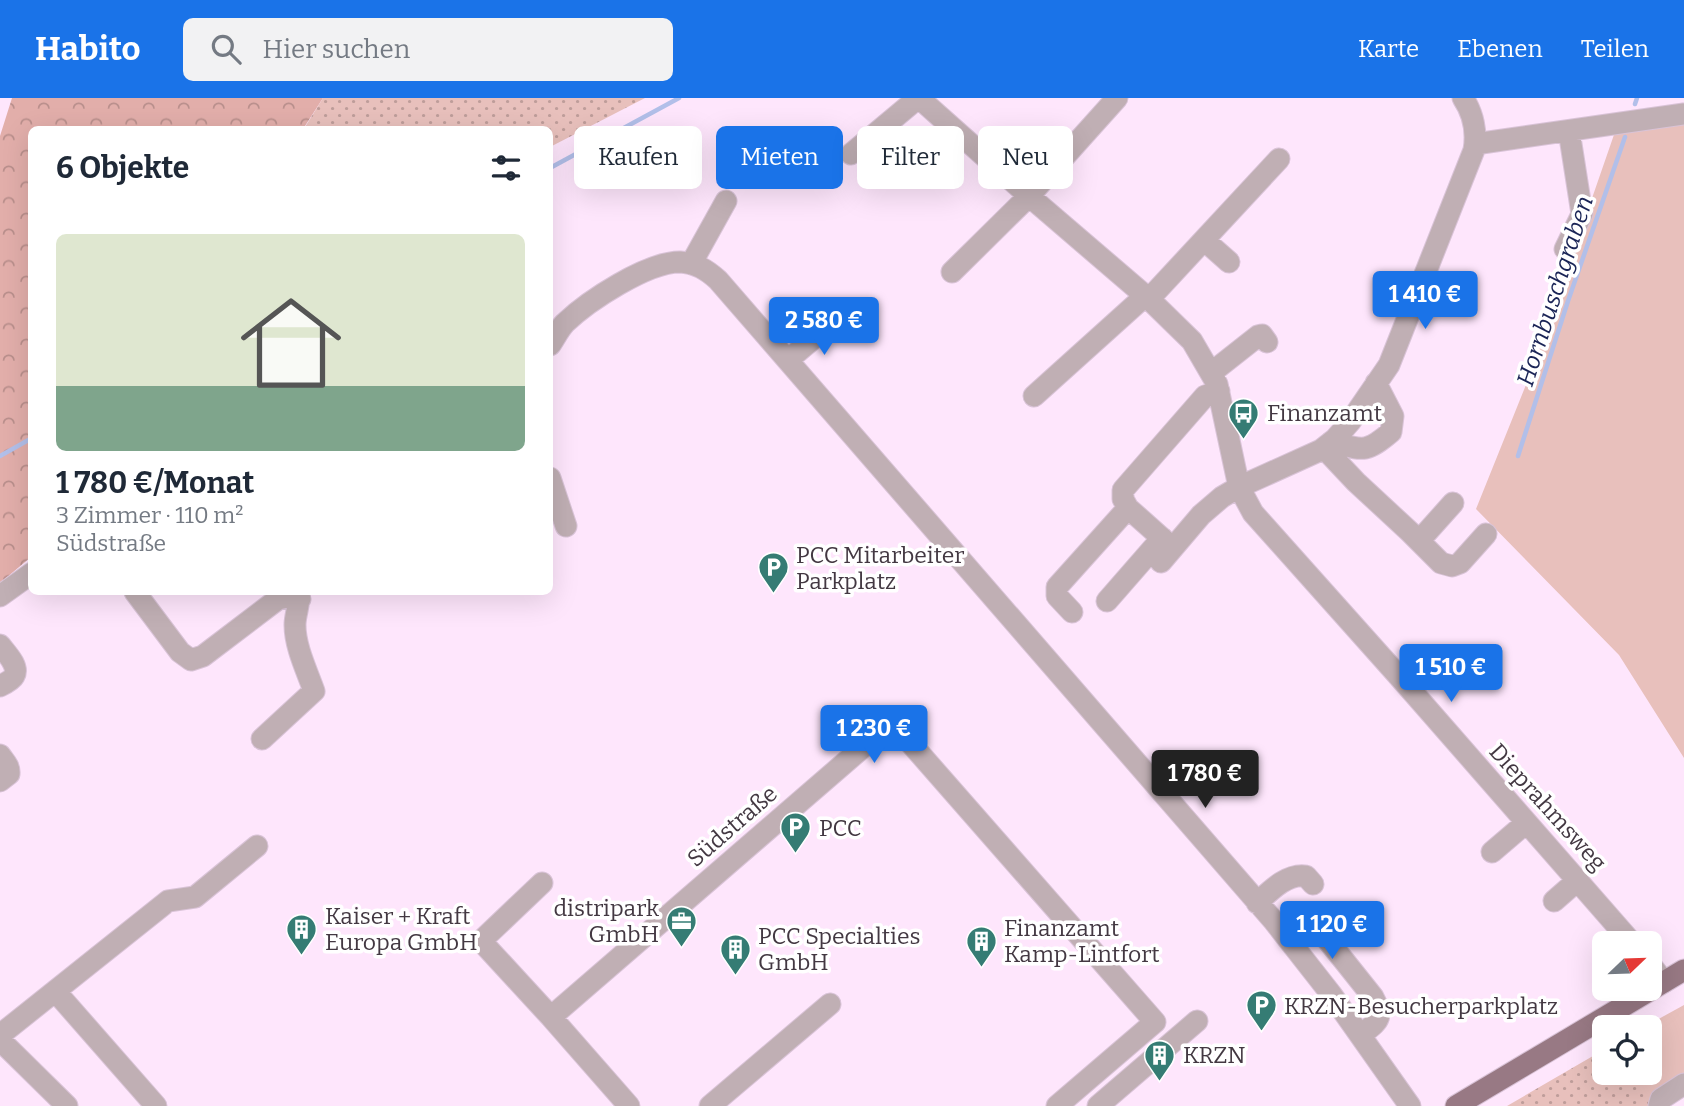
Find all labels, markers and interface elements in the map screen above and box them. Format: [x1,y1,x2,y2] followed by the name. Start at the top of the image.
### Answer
[183,18,673,81] search box
[35,29,141,69] text: Habito
[207,30,245,68] icon: search
[263,34,410,65] text: Hier suchen
[1358,35,1419,63] text: Karte
[1457,35,1543,63] text: Ebenen
[1581,35,1649,63] text: Teilen
[574,126,702,189] chip: Kaufen
[716,126,843,189] chip: Mieten
[857,126,964,189] chip: Filter
[978,126,1073,189] chip: Neu
[487,149,525,187] icon: filters
[56,150,189,186] text: 6 Objekte
[1511,192,1599,390] water label: Hornbuschgraben
[1360,272,1490,331] pin: 1 410 €
[228,280,354,406] icon: home
[1389,280,1461,308] text: 1 410 €
[759,298,889,357] pin: 2 580 €
[785,306,863,334] text: 2 580 €
[1227,396,1261,440] bus stop icon: Finanzamt
[1267,399,1382,427] place label: Finanzamt
[56,465,254,501] text: 1 780 €/Monat
[56,501,243,529] text: 3 Zimmer · 110 m²
[56,529,166,557] text: Südstraße
[796,541,964,595] place label: PCC Mitarbeiter Parkplatz
[756,551,790,595] parking icon: PCC Mitarbeiter Parkplatz
[1386,644,1516,704] pin: 1 510 €
[1415,653,1487,681] text: 1 510 €
[809,706,939,765] pin: 1 230 €
[836,714,912,742] text: 1 230 €
[1484,738,1613,876] street label: Dieprahmsweg
[1140,750,1270,810] pin: 1 780 €
[1168,759,1242,787] text: 1 780 €
[681,779,783,873] street label: Südstraße
[779,811,813,855] parking icon: PCC
[819,814,862,842] place label: PCC
[553,894,659,948] place label: distripark GmbH
[325,902,477,956] place label: Kaiser + Kraft Europa GmbH
[1267,902,1397,961] pin: 1 120 €
[665,904,699,948] office icon: distripark GmbH
[1296,910,1368,938] text: 1 120 €
[285,912,319,956] building icon: Kaiser + Kraft Europa GmbH
[1004,914,1160,968] place label: Finanzamt Kamp-Lintfort
[758,922,921,976] place label: PCC Specialties GmbH
[964,924,998,968] building icon: Finanzamt Kamp-Lintfort
[1592,931,1662,1001] north arrow
[1592,931,1662,1085] map controls
[718,932,752,976] building icon: PCC Specialties GmbH
[1244,989,1278,1033] parking icon: KRZN-Besucherparkplatz
[1284,992,1558,1020] place label: KRZN-Besucherparkplatz
[1592,1015,1662,1085] button: locate
[1143,1038,1177,1082] building icon: KRZN
[1183,1041,1245,1069] place label: KRZN

